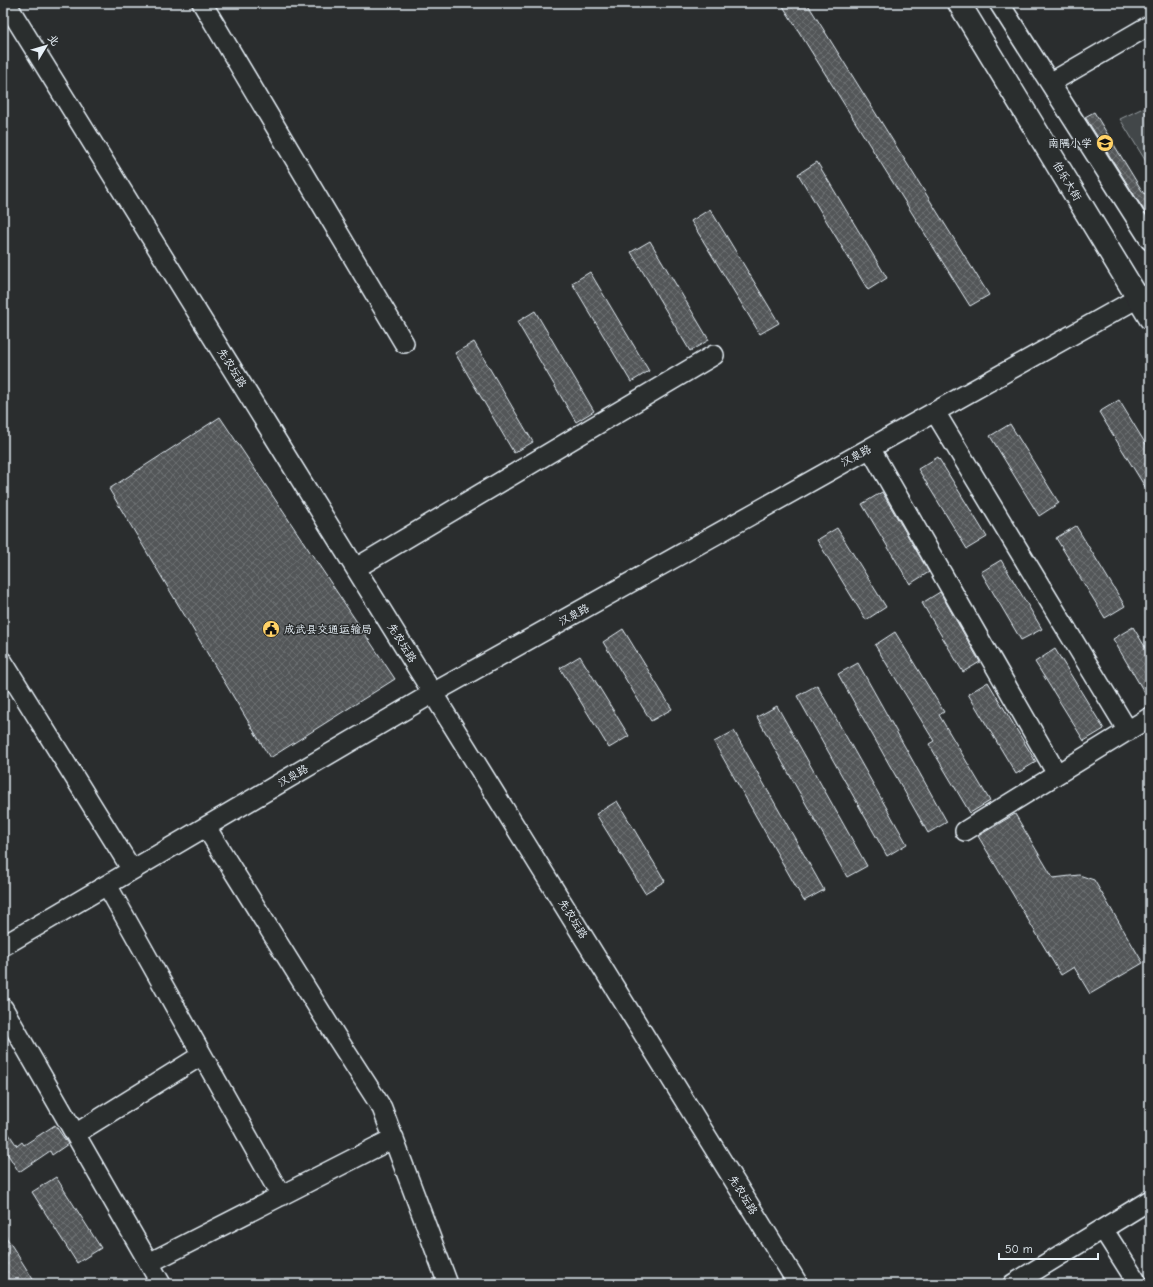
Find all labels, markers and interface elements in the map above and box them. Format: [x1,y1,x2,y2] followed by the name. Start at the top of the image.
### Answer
[26,26,66,66] north arrow
[45,32,62,48] text: 北
[1095,133,1115,153] school or university icon: 南隅小学
[1048,137,1092,150] place label: 南隅小学
[1050,159,1084,204] street label: 伯乐大街
[215,346,249,390] street label: 先农坛路
[838,442,874,470] street label: 汉泉路
[556,601,592,629] street label: 汉泉路
[261,619,281,639] public building icon: 成武县交通运输局
[385,621,419,665] street label: 先农坛路
[284,623,372,636] place label: 成武县交通运输局
[275,762,311,790] street label: 汉泉路
[556,897,590,941] street label: 先农坛路
[726,1173,760,1217] street label: 先农坛路
[999,1235,1098,1261] scale bar
[1005,1242,1033,1256] text: 50 m

